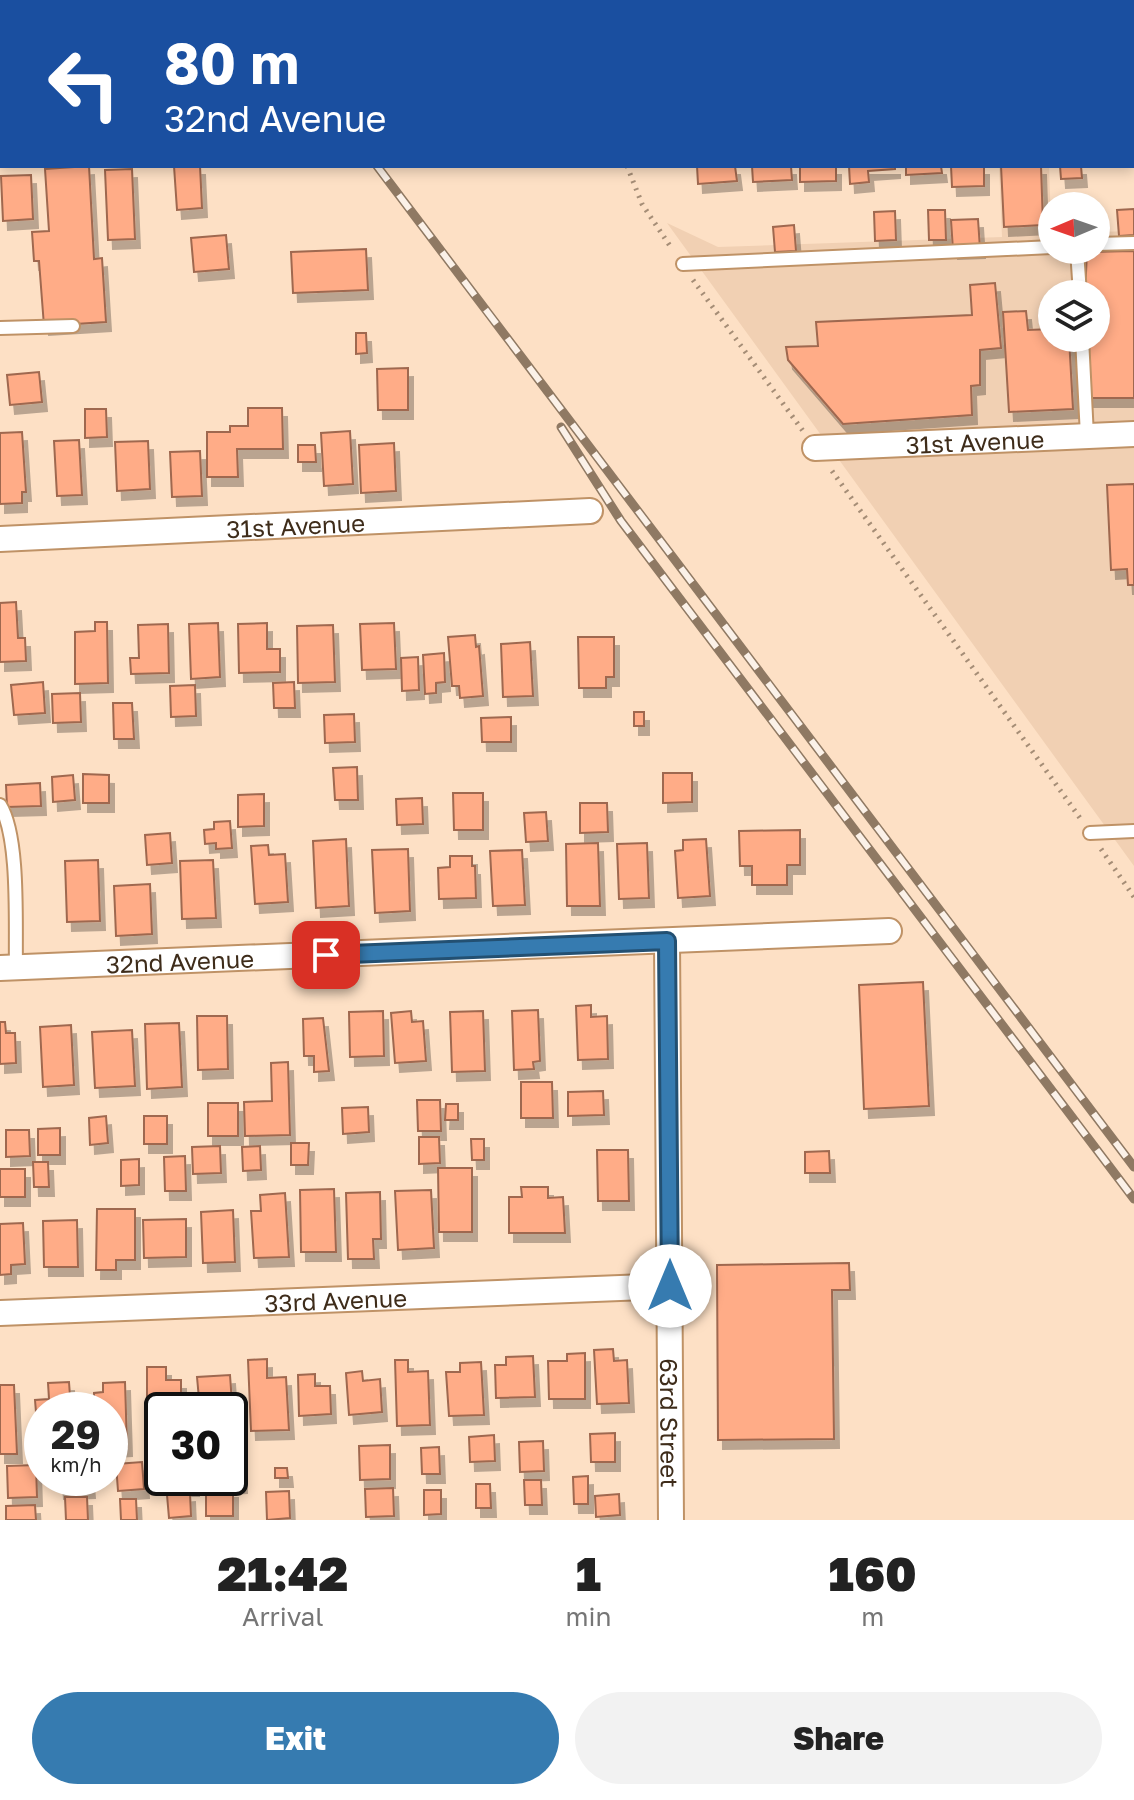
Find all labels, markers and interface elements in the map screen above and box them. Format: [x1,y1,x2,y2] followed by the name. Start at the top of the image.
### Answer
[164,29,299,96] text: 80 m
[32,32,136,136] icon: left
[164,97,386,140] text: 32nd Avenue
[1038,192,1110,264] north arrow
[1038,192,1110,352] map controls
[1038,280,1110,352] button: layers
[905,423,1045,459] street label: 31st Avenue
[226,507,366,543] street label: 31st Avenue
[292,921,360,989] pin
[304,933,348,977] icon: arrive
[105,943,255,978] street label: 32nd Avenue
[628,1244,712,1328] position arrow
[264,1282,408,1317] street label: 33rd Avenue
[655,1358,685,1488] street label: 63rd Street
[144,1392,248,1496] speed limit sign: 30
[51,1410,101,1458] text: 29
[51,1452,101,1476] text: km/h
[217,1544,348,1602] text: 21:42
[576,1544,601,1602] text: 1
[829,1544,917,1602] text: 160
[242,1601,323,1632] text: Arrival
[565,1601,611,1632] text: min
[861,1601,884,1632] text: m
[32,1692,559,1784] button: Exit
[575,1692,1102,1784] button: Share

